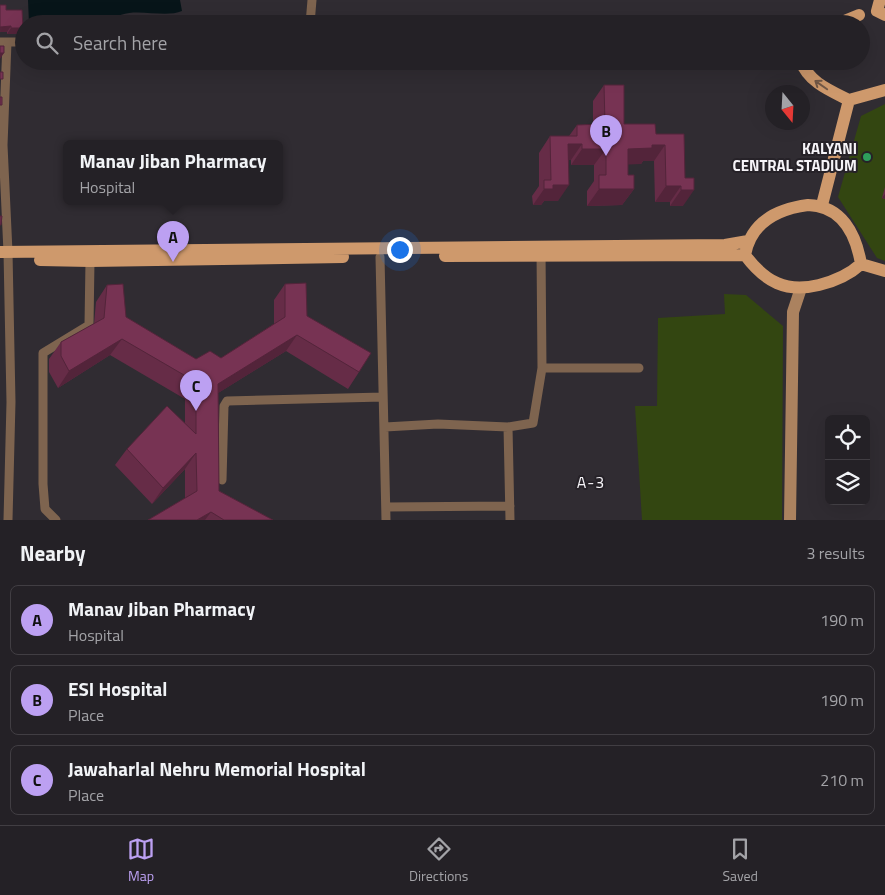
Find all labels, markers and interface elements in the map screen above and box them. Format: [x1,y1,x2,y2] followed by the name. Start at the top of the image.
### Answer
[15,15,870,70] search box
[73,28,167,57] text: Search here
[33,29,61,57] icon: search
[814,80,828,90] one-way arrow
[765,85,810,130] north arrow
[590,115,622,156] pin: B
[733,137,857,177] place label: KALYANI CENTRAL STADIUM
[63,140,283,205] popup
[79,146,267,175] text: Manav Jiban Pharmacy
[861,151,873,163] marker: KALYANI CENTRAL STADIUM
[79,175,135,199] text: Hospital
[157,221,189,262] pin: A
[387,237,413,263] your location
[180,370,212,411] pin: C
[825,415,870,505] map controls
[825,415,870,460] button: locate
[825,460,870,505] button: layers
[577,470,605,494] district label: A-3
[20,537,85,569] text: Nearby
[806,541,865,565] text: 3 results
[68,594,255,623] text: Manav Jiban Pharmacy
[32,608,42,632] text: A
[820,608,864,632] text: 190 m
[68,623,124,647] text: Hospital
[68,674,167,703] text: ESI Hospital
[32,688,42,712] text: B
[820,688,864,712] text: 190 m
[68,703,104,727] text: Place
[68,754,366,783] text: Jawaharlal Nehru Memorial Hospital
[33,768,41,792] text: C
[820,768,864,792] text: 210 m
[68,783,104,807] text: Place
[127,835,155,886] tab: Map
[409,835,468,886] tab: Directions
[722,835,758,886] tab: Saved

